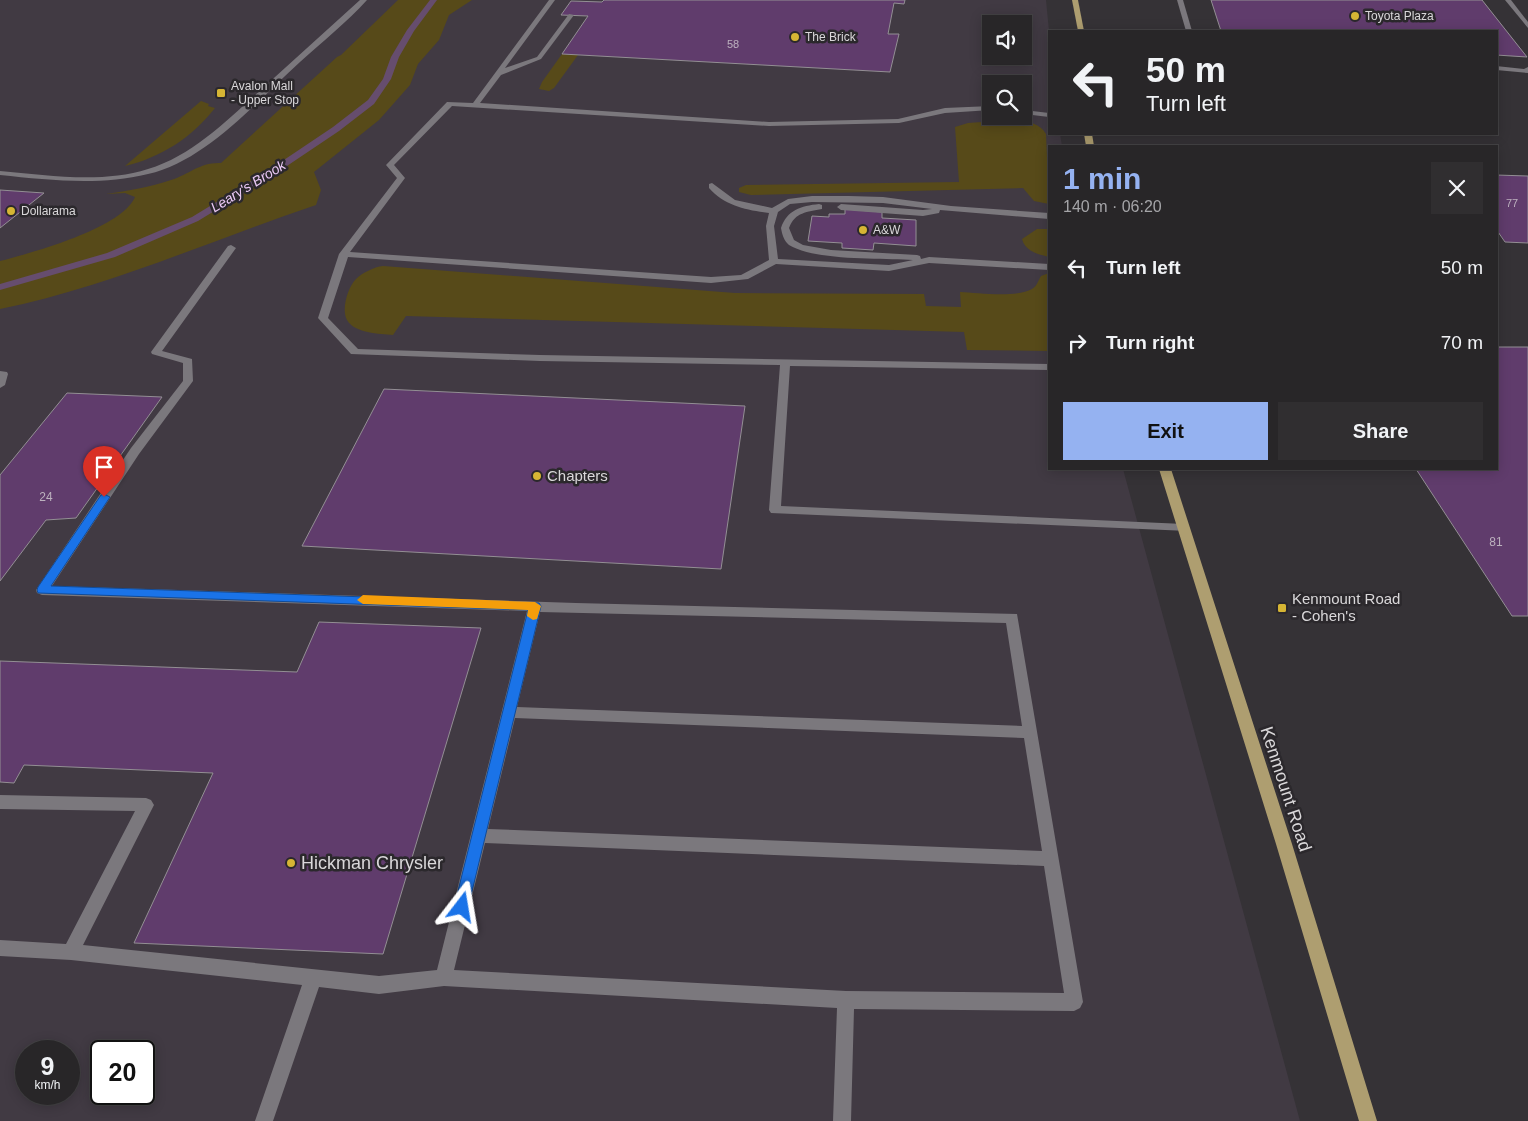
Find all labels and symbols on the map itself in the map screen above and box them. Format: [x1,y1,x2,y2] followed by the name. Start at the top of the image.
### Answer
[1365,9,1434,23] place label: Toyota Plaza
[1349,10,1361,22] marker: Toyota Plaza
[805,30,857,44] place label: The Brick
[789,31,801,43] marker: The Brick
[727,38,739,50] house number: 58
[231,79,299,107] place label: Avalon Mall - Upper Stop
[215,87,227,99] marker: Avalon Mall - Upper Stop
[208,156,289,215] water label: Leary's Brook
[1506,197,1518,209] house number: 77
[21,204,76,218] place label: Dollarama
[5,205,17,217] marker: Dollarama
[873,223,901,237] place label: A&W
[857,224,869,236] marker: A&W
[83,446,125,497] pin
[547,467,608,484] place label: Chapters
[531,470,543,482] marker: Chapters
[39,490,53,504] house number: 24
[1489,535,1503,549] house number: 81
[1292,590,1400,624] place label: Kenmount Road - Cohen's
[1276,602,1288,614] marker: Kenmount Road - Cohen's
[1256,724,1316,854] street label: Kenmount Road
[301,853,443,873] place label: Hickman Chrysler
[285,857,297,869] marker: Hickman Chrysler
[435,880,487,932] position arrow
[90,1040,155,1105] speed limit sign: 20

